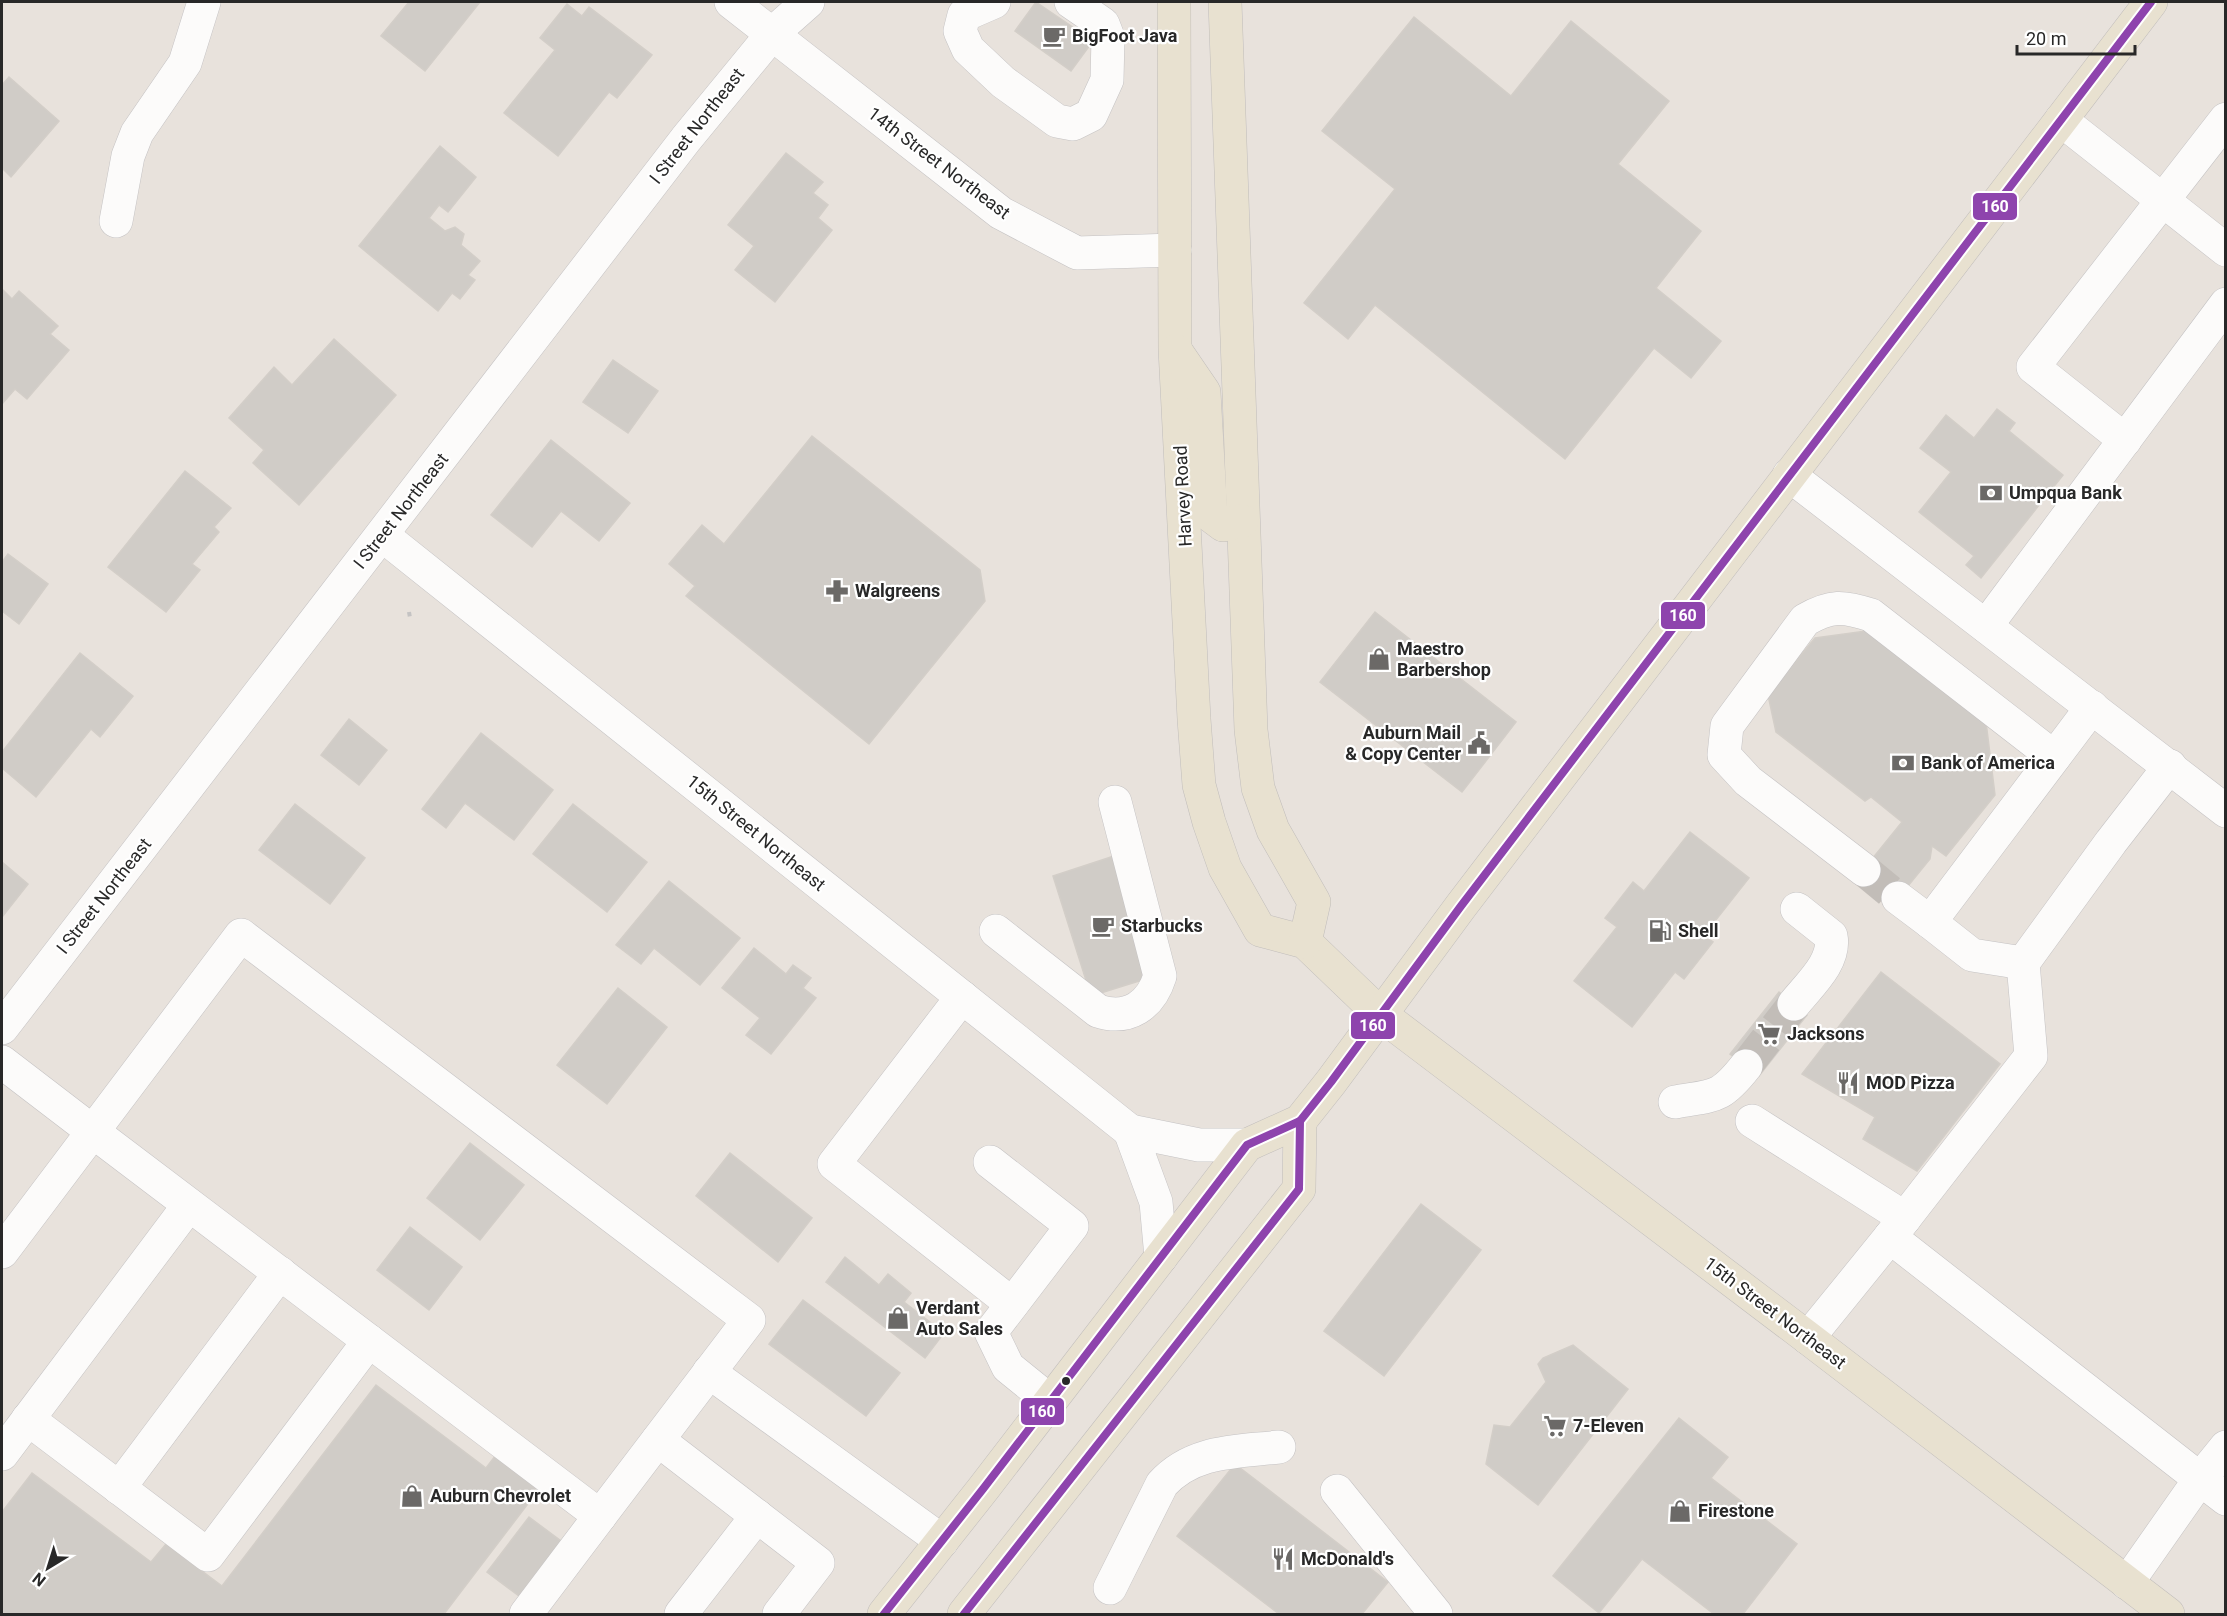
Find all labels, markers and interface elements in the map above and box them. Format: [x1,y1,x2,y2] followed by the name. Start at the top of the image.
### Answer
[2017,18,2136,56] scale bar
[1041,23,1067,49] cafe icon: BigFoot Java
[1072,25,1178,46] place label: BigFoot Java
[2026,28,2066,49] text: 20 m
[645,63,748,188] street label: I Street Northeast
[864,102,1015,223] street label: 14th Street Northeast
[1972,192,2018,221] line badge: 160
[1981,197,2009,216] text: 160
[1169,445,1196,547] street label: Harvey Road
[349,448,452,573] street label: I Street Northeast
[1978,480,2004,506] bank icon: Umpqua Bank
[2009,482,2122,503] place label: Umpqua Bank
[824,578,850,604] pharmacy icon: Walgreens
[855,580,940,601] place label: Walgreens
[1660,601,1706,630] line badge: 160
[1669,606,1697,625] text: 160
[1397,638,1491,680] place label: Maestro Barbershop
[1366,646,1392,672] shop icon: Maestro Barbershop
[1345,722,1461,764] place label: Auburn Mail & Copy Center
[1466,730,1492,756] public building icon: Auburn Mail & Copy Center
[1890,750,1916,776] bank icon: Bank of America
[1921,752,2055,773] place label: Bank of America
[683,770,830,895] street label: 15th Street Northeast
[52,833,155,958] street label: I Street Northeast
[1090,913,1116,939] cafe icon: Starbucks
[1121,915,1203,936] place label: Starbucks
[1647,918,1673,944] fuel station icon: Shell
[1678,920,1718,941] place label: Shell
[1350,1011,1396,1040] line badge: 160
[1359,1016,1387,1035] text: 160
[1756,1021,1782,1047] supermarket icon: Jacksons
[1787,1023,1864,1044] place label: Jacksons
[1835,1070,1861,1096] restaurant icon: MOD Pizza
[1866,1072,1955,1093] place label: MOD Pizza
[1700,1252,1851,1373] street label: 15th Street Northeast
[916,1297,1003,1339] place label: Verdant Auto Sales
[885,1305,911,1331] shop icon: Verdant Auto Sales
[1060,1375,1072,1387] unlabelled marker
[1020,1397,1065,1426] line badge: 160
[1028,1402,1056,1421] text: 160
[1542,1413,1568,1439] supermarket icon: 7-Eleven
[1573,1415,1644,1436] place label: 7-Eleven
[399,1483,425,1509] shop icon: Auburn Chevrolet
[430,1485,571,1506] place label: Auburn Chevrolet
[1667,1498,1693,1524] shop icon: Firestone
[1698,1500,1774,1521] place label: Firestone
[18,1538,78,1598] north arrow
[1270,1546,1296,1572] restaurant icon: McDonald's
[1301,1548,1394,1569] place label: McDonald's
[29,1568,49,1590] text: N

